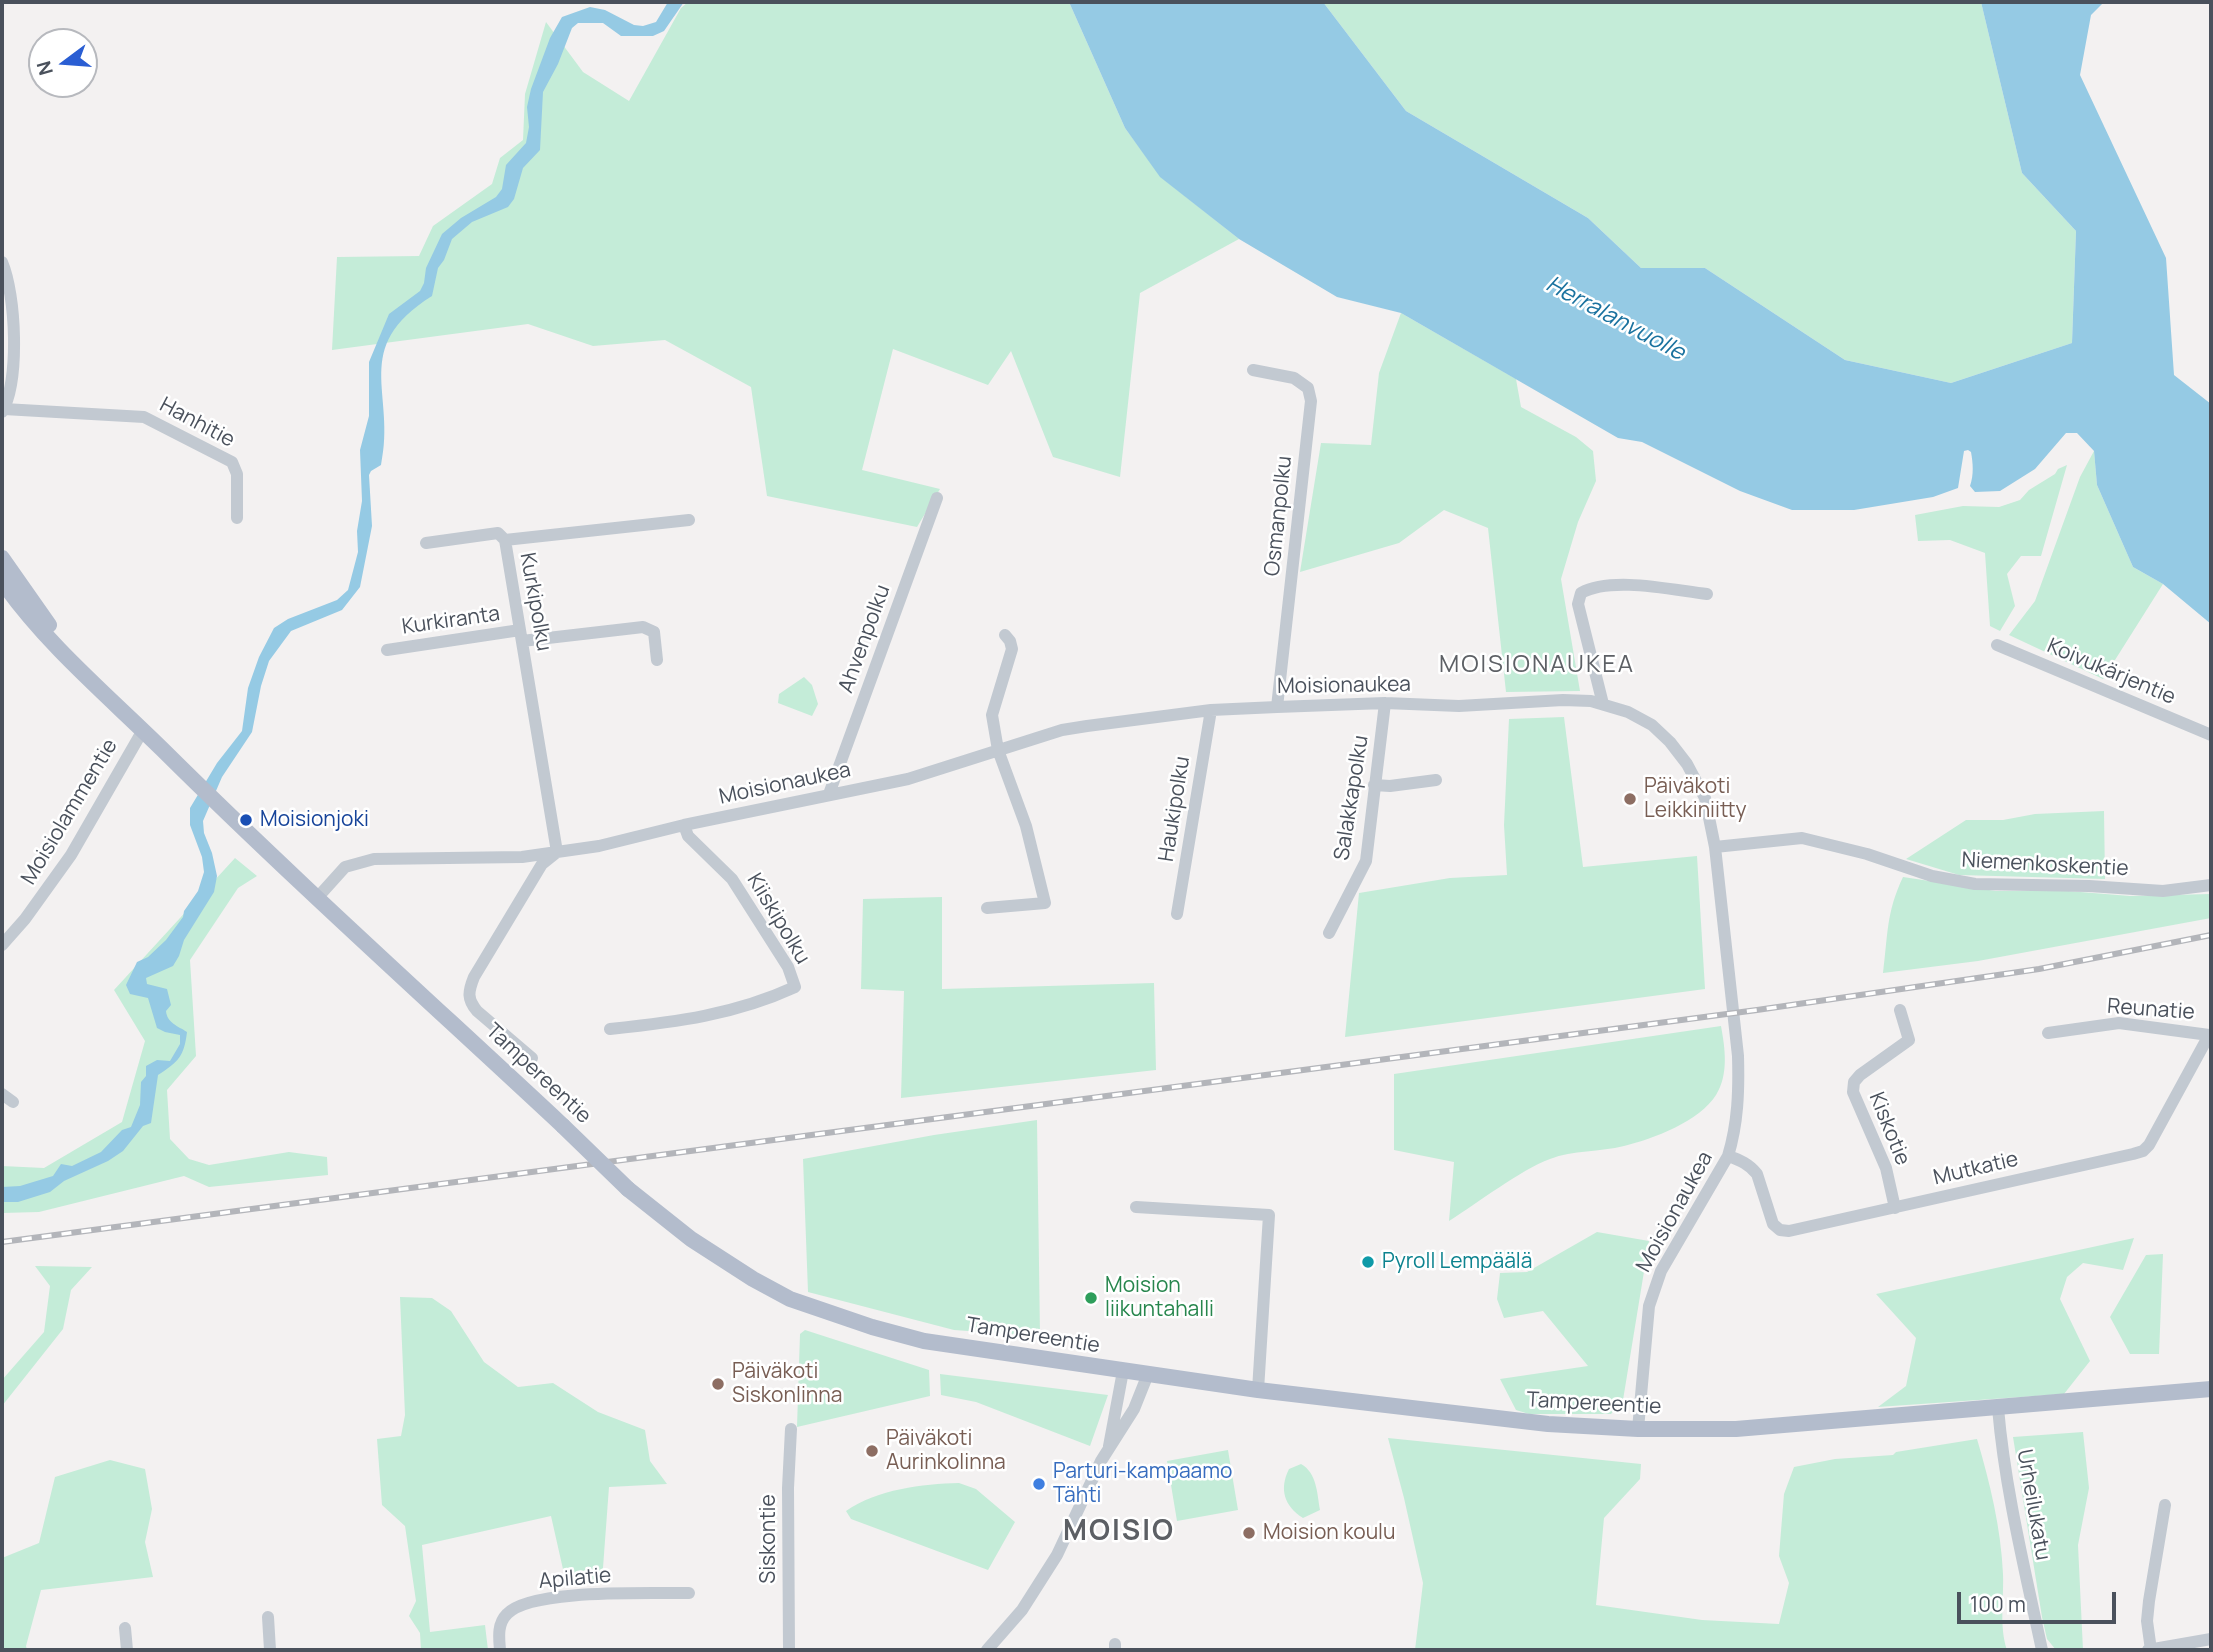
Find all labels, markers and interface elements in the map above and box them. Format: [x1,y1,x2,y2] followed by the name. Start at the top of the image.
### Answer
[28,28,98,98] north arrow
[30,58,59,78] text: N
[1541,271,1689,367] water label: Herralanvuolle
[155,393,239,453] street label: Hanhitie
[1260,455,1298,577] street label: Osmanpolku
[514,551,556,653] street label: Kurkipolku
[834,582,896,696] street label: Ahvenpolku
[400,602,502,640] street label: Kurkiranta
[2043,634,2179,710] street label: Koivukärjentie
[1440,651,1634,679] district label: MOISIONAUKEA
[1277,672,1411,700] street label: Moisionaukea
[1330,734,1374,862] street label: Salakkapolku
[17,735,123,889] street label: Moisiolammentie
[1154,754,1196,864] street label: Haukipolku
[717,758,853,810] street label: Moisionaukea
[1644,774,1747,824] place label: Päiväkoti Leikkiniitty
[1622,791,1638,807] marker: Päiväkoti Leikkiniitty
[260,807,369,833] place label: Moisionjoki
[238,812,254,828] marker: Moisionjoki
[1961,848,2129,882] street label: Niemenkoskentie
[741,869,815,969] street label: Kiiskipolku
[2106,994,2196,1026] street label: Reunatie
[480,1019,596,1129] street label: Tampereentie
[1863,1089,1915,1169] street label: Kiskotie
[1632,1147,1718,1277] street label: Moisionaukea
[1931,1147,2021,1191] street label: Mutkatie
[1382,1249,1532,1275] place label: Pyroll Lempäälä
[1360,1254,1376,1270] marker: Pyroll Lempäälä
[1105,1273,1214,1323] place label: Moision liikuntahalli
[1083,1290,1099,1306] marker: Moision liikuntahalli
[964,1313,1102,1359] street label: Tampereentie
[732,1359,842,1409] place label: Päiväkoti Siskonlinna
[710,1376,726,1392] marker: Päiväkoti Siskonlinna
[1526,1388,1662,1420] street label: Tampereentie
[886,1426,1006,1476] place label: Päiväkoti Aurinkolinna
[864,1443,880,1459] marker: Päiväkoti Aurinkolinna
[2011,1448,2055,1562] street label: Urheilukatu
[1053,1459,1232,1509] place label: Parturi-kampaamo Tähti
[1031,1476,1047,1492] marker: Parturi-kampaamo Tähti
[756,1494,782,1584] street label: Siskontie
[1064,1515,1174,1549] district label: MOISIO
[1263,1520,1395,1546] place label: Moision koulu
[1241,1525,1257,1541] marker: Moision koulu
[538,1563,612,1595] street label: Apilatie
[1961,1578,2120,1622] scale bar
[1970,1590,2026,1618] text: 100 m

